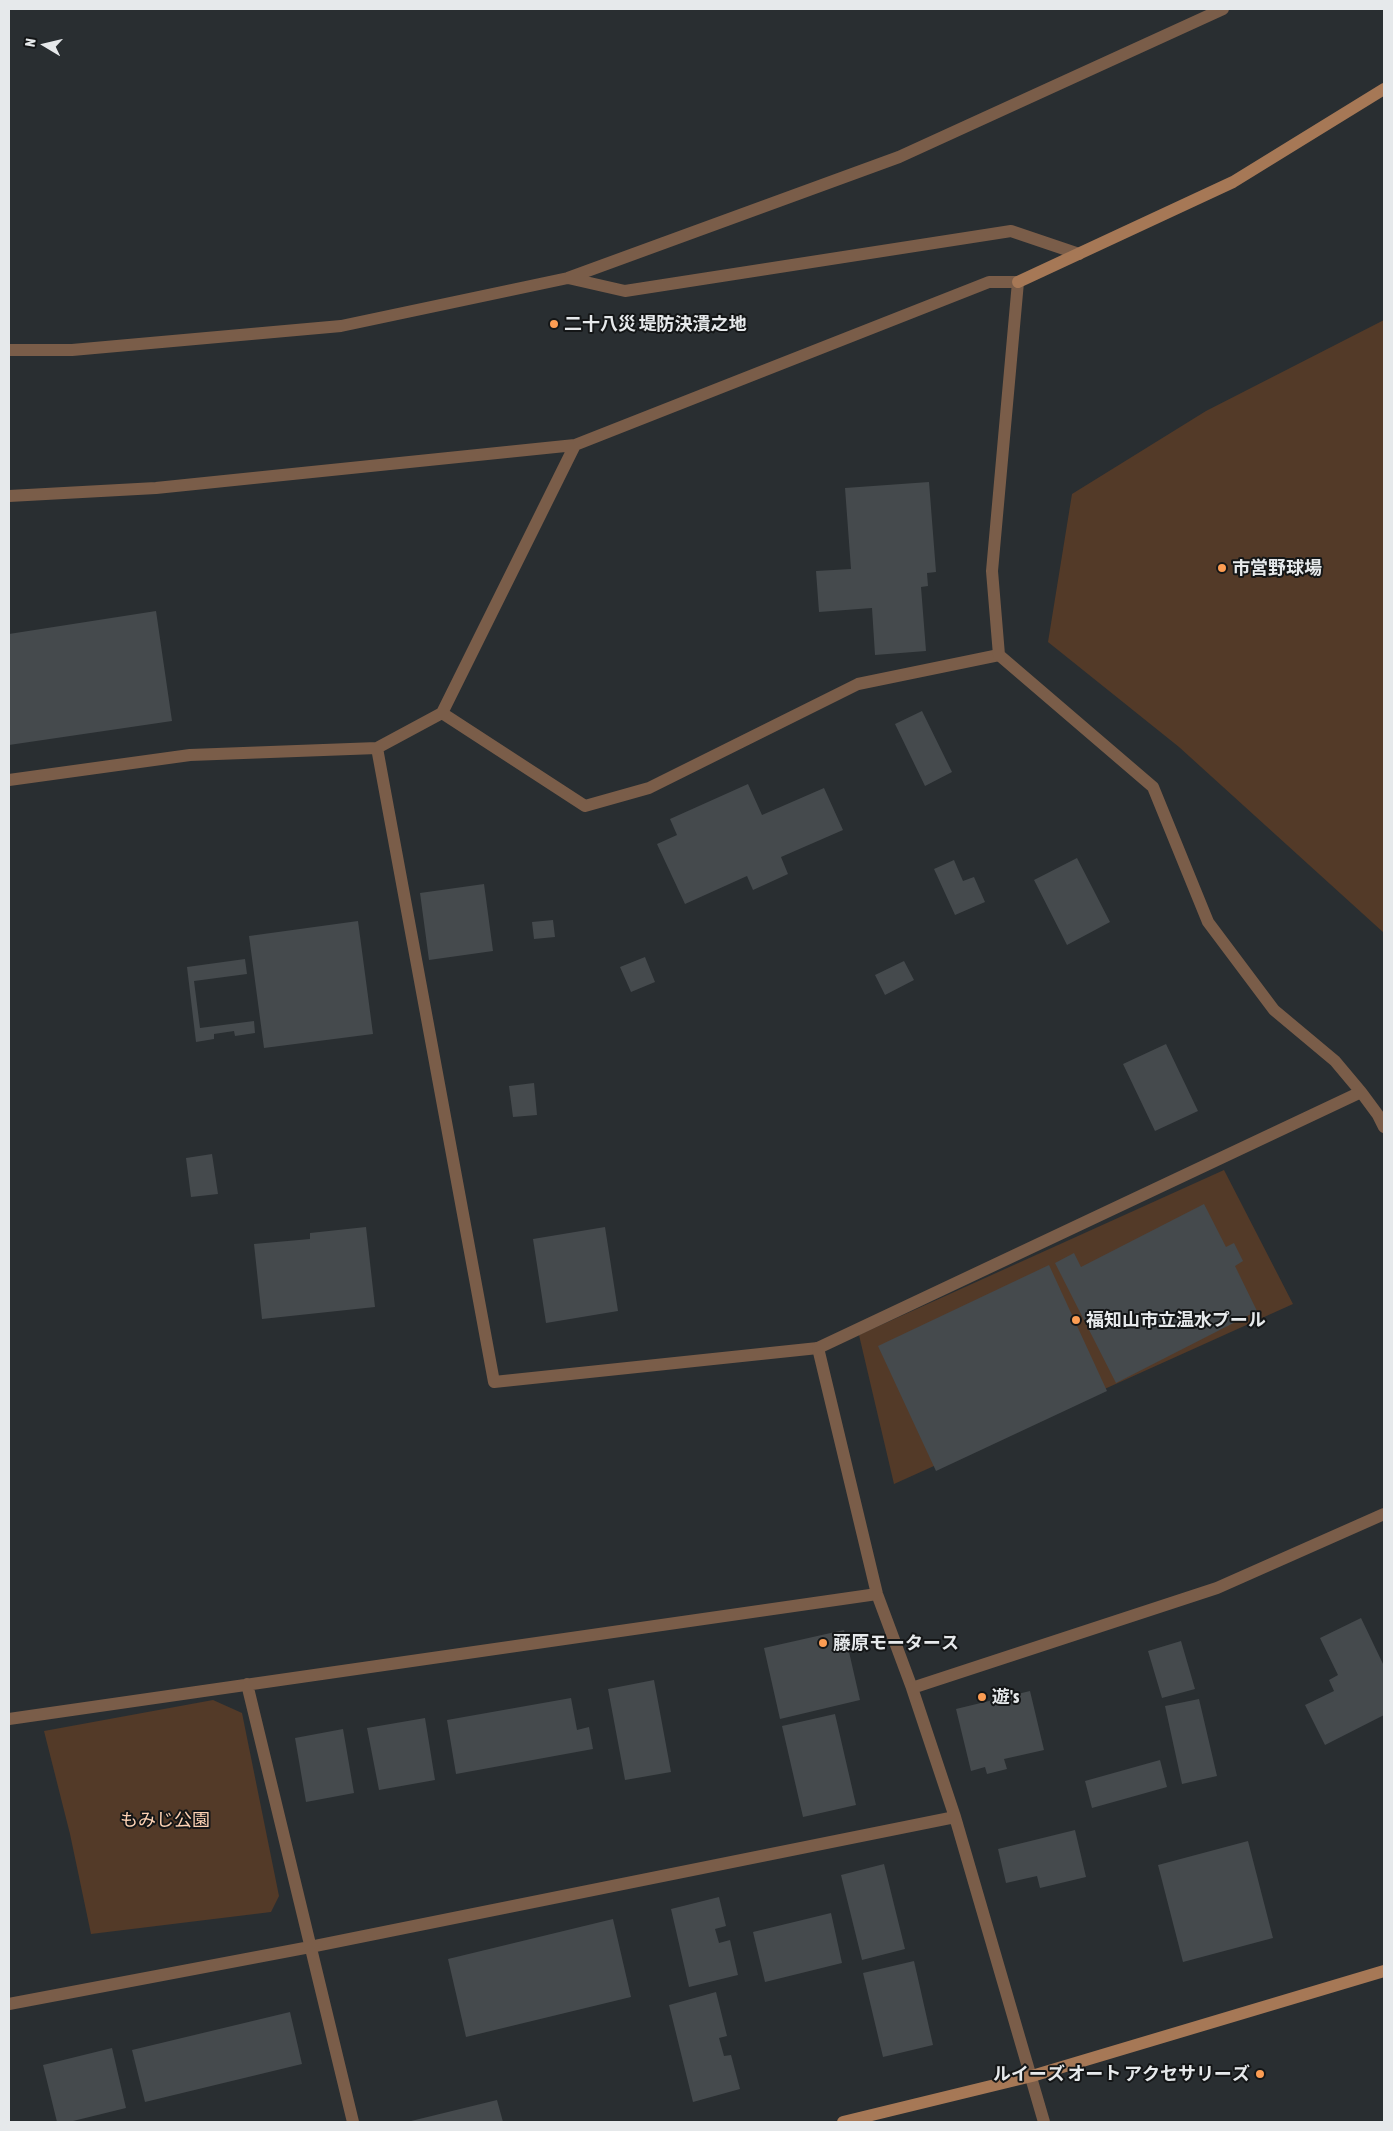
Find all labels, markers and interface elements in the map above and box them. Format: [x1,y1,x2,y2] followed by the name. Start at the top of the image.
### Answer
[20,20,70,70] north arrow
[22,37,39,48] text: N
[564,313,746,335] place label: 二十八災 堤防決潰之地
[548,318,560,330] marker: 二十八災 堤防決潰之地
[1232,557,1322,579] place label: 市営野球場
[1216,562,1228,574] marker: 市営野球場
[1086,1309,1266,1331] place label: 福知山市立温水プール
[1070,1314,1082,1326] marker: 福知山市立温水プール
[833,1632,959,1654] place label: 藤原モータース
[817,1637,829,1649] marker: 藤原モータース
[992,1686,1019,1708] place label: 遊's
[976,1691,988,1703] marker: 遊's
[120,1809,210,1831] park label: もみじ公園
[993,2063,1250,2085] place label: ルイーズ オート アクセサリーズ
[1254,2068,1266,2080] marker: ルイーズ オート アクセサリーズ

